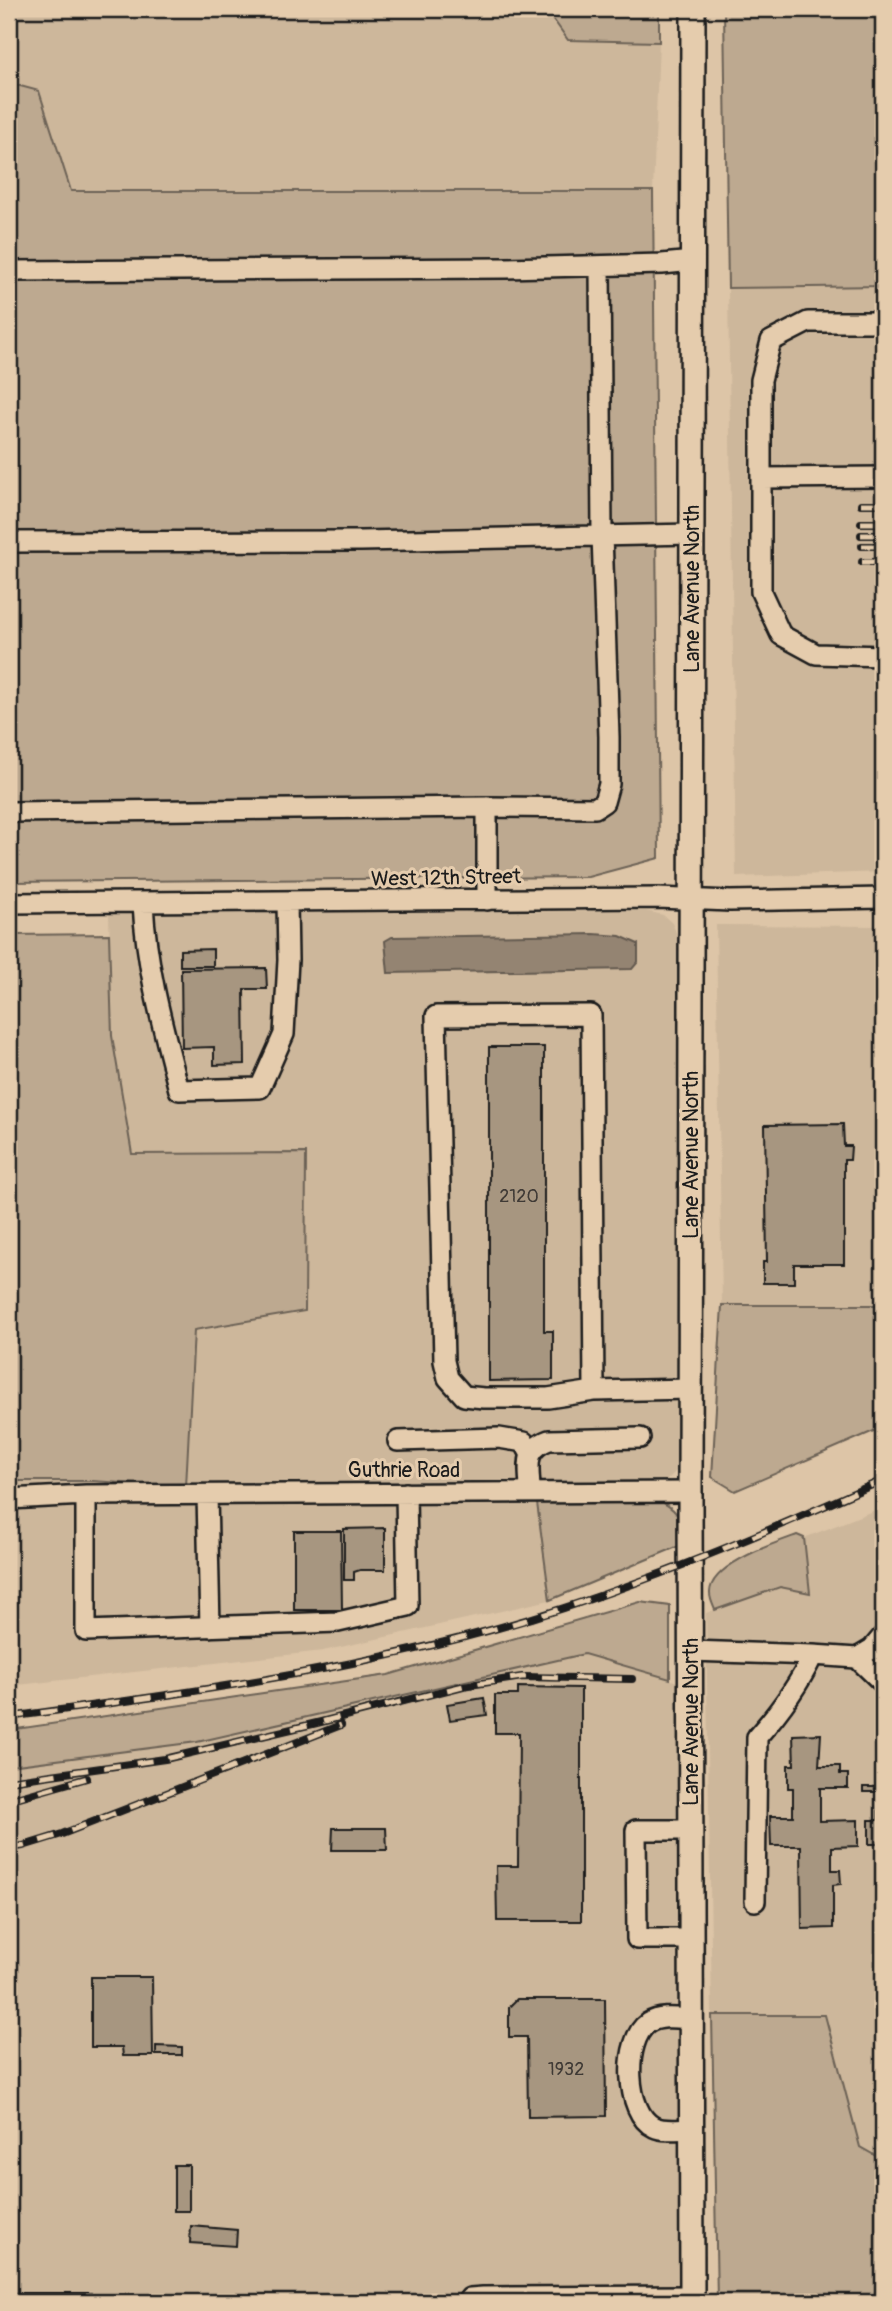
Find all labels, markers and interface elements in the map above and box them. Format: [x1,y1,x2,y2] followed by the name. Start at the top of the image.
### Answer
[679,505,706,673] street label: Lane Avenue North
[371,863,522,893] street label: West 12th Street
[678,1071,705,1239] street label: Lane Avenue North
[499,1185,539,1208] house number: 2120
[348,1457,460,1484] street label: Guthrie Road
[678,1638,705,1806] street label: Lane Avenue North
[548,2058,584,2081] house number: 1932

